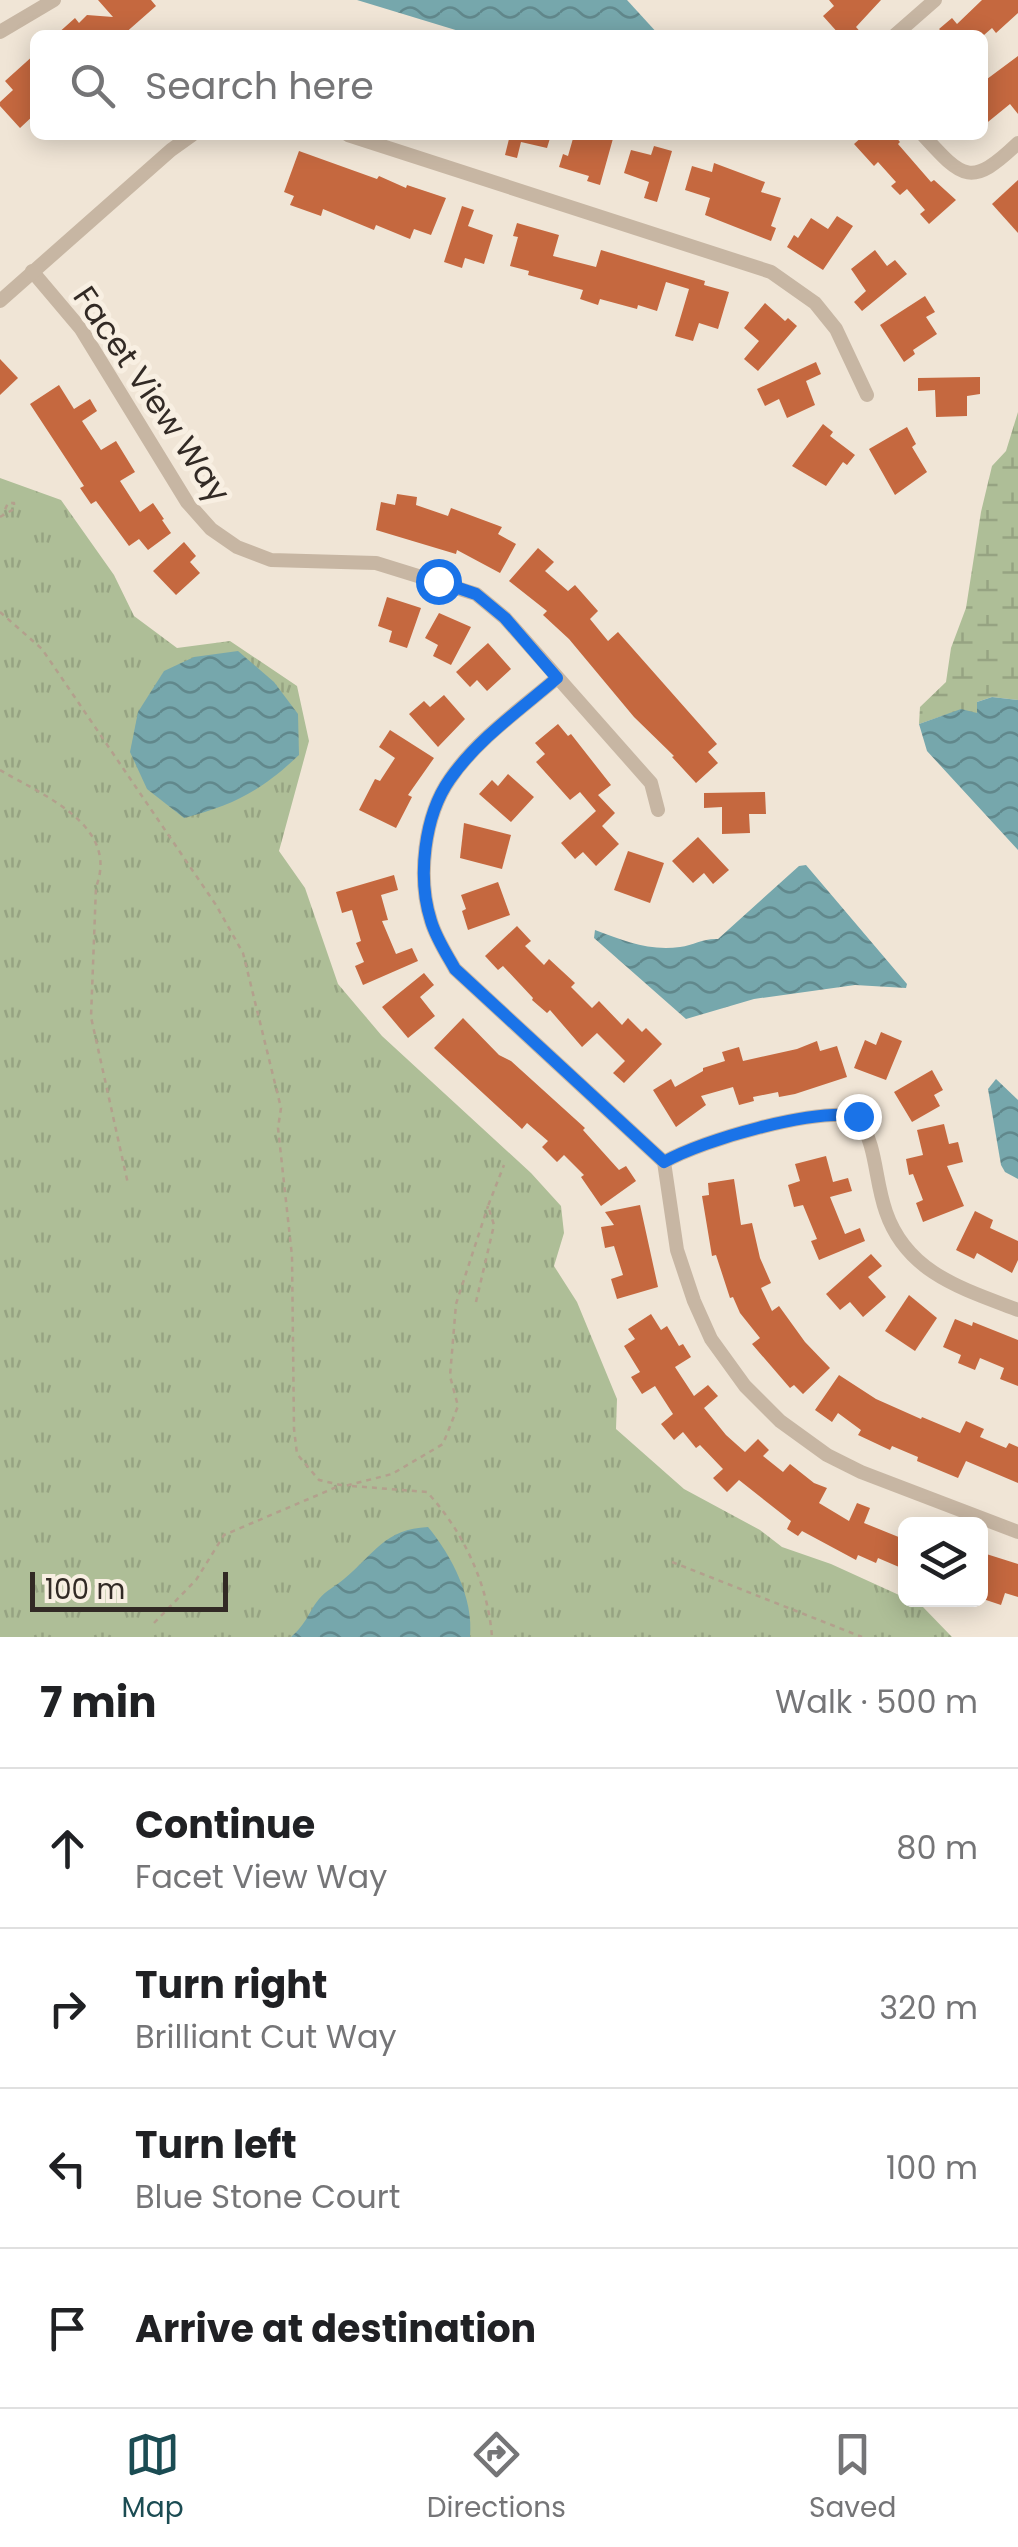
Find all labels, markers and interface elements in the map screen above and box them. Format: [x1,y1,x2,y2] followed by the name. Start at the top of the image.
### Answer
[30,30,988,140] search box
[65,58,120,113] icon: search
[145,59,374,112] text: Search here
[63,277,241,511] street label: Facet View Way
[416,559,462,605] route start
[836,1094,882,1140] route end
[898,1517,988,1607] map controls
[898,1517,988,1607] button: layers
[30,1567,228,1612] scale bar
[45,1570,125,1609] text: 100 m
[40,1673,157,1732] text: 7 min
[775,1679,978,1724] text: Walk · 500 m
[135,1798,315,1851] text: Continue
[40,1821,95,1876] icon: ahead
[896,1825,978,1870] text: 80 m
[135,1854,387,1899] text: Facet View Way
[135,1958,327,2011] text: Turn right
[40,1981,95,2036] icon: right
[879,1985,978,2030] text: 320 m
[135,2014,397,2059] text: Brilliant Cut Way
[135,2118,297,2171] text: Turn left
[40,2141,95,2196] icon: left
[886,2145,978,2190] text: 100 m
[135,2174,400,2219] text: Blue Stone Court
[40,2301,95,2356] icon: arrive
[135,2302,536,2355] text: Arrive at destination
[122,2427,184,2529] tab: Map
[427,2427,566,2529] tab: Directions
[809,2427,896,2529] tab: Saved

